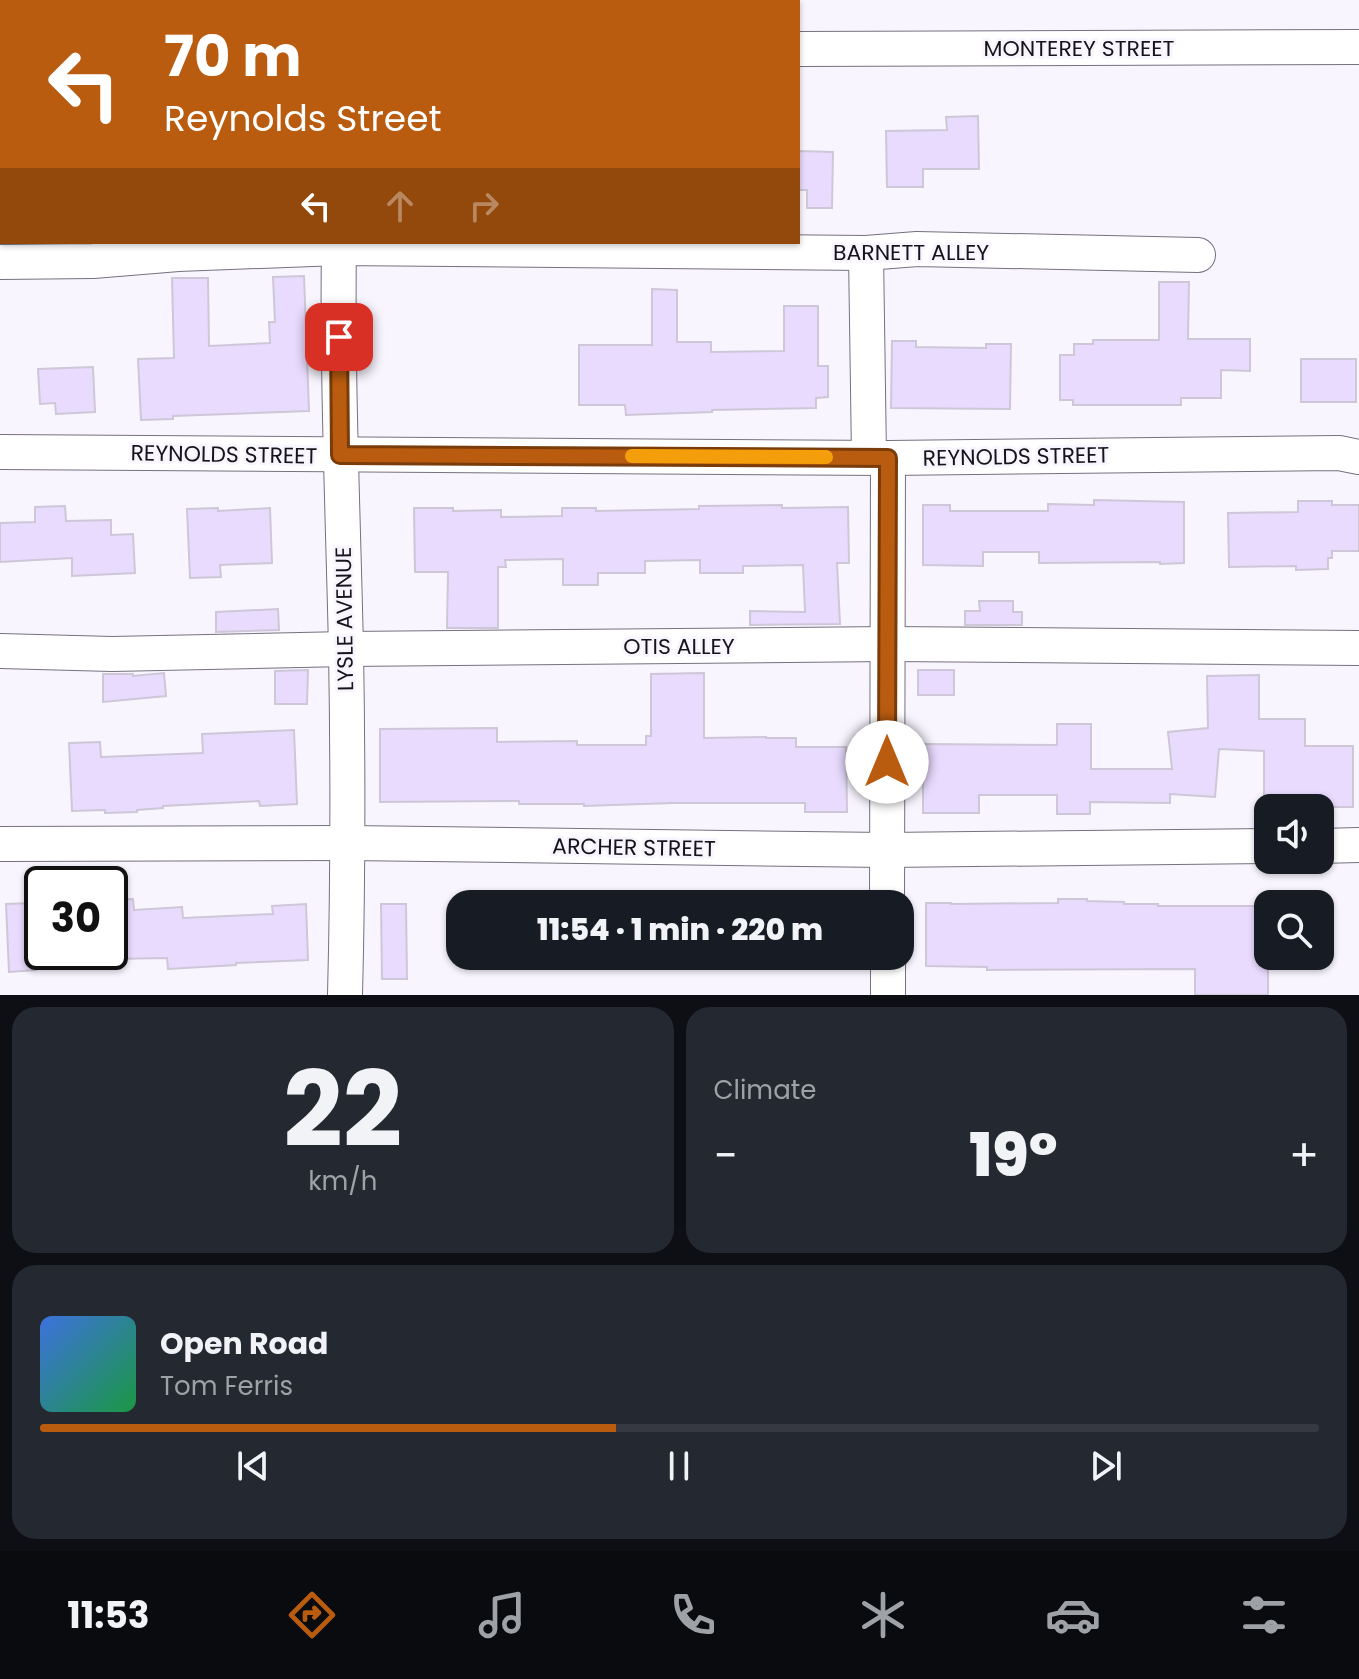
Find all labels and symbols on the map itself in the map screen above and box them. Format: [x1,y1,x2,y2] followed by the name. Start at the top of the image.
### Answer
[984,33,1175,64] street label: MONTEREY STREET
[833,237,989,268] street label: BARNETT ALLEY
[305,303,373,371] pin
[130,437,318,472] street label: REYNOLDS STREET
[922,439,1110,474] street label: REYNOLDS STREET
[328,546,361,692] street label: LYSLE AVENUE
[623,631,735,662] street label: OTIS ALLEY
[845,720,929,804] position arrow
[552,831,716,864] street label: ARCHER STREET
[24,866,128,970] speed limit sign: 30

